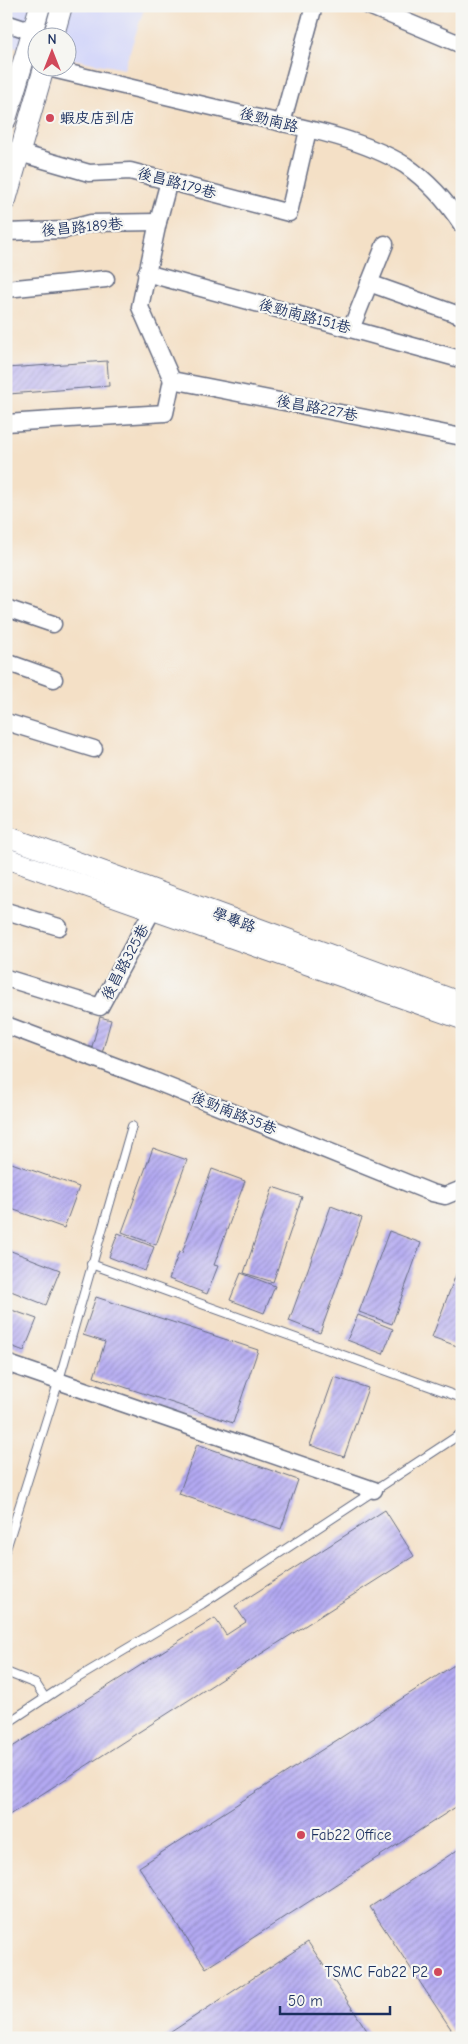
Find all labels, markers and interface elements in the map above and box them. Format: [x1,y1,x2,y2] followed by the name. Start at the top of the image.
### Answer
[28,28,78,78] north arrow
[47,31,57,48] text: N
[238,104,300,136] street label: 後勁南路
[60,109,135,127] place label: 蝦皮店到店
[44,112,56,124] marker: 蝦皮店到店
[136,164,218,202] street label: 後昌路179巷
[41,214,123,240] street label: 後昌路189巷
[257,295,353,337] street label: 後勁南路151巷
[275,391,359,425] street label: 後昌路227巷
[210,904,258,936] street label: 學專路
[97,921,153,1003] street label: 後昌路325巷
[189,1088,279,1138] street label: 後勁南路35巷
[311,1826,392,1844] place label: Fab22 Office
[295,1829,307,1841] marker: Fab22 Office
[325,1963,428,1981] place label: TSMC Fab22 P2
[432,1966,444,1978] marker: TSMC Fab22 P2
[280,1984,390,2016] scale bar
[288,1992,323,2010] text: 50 m

